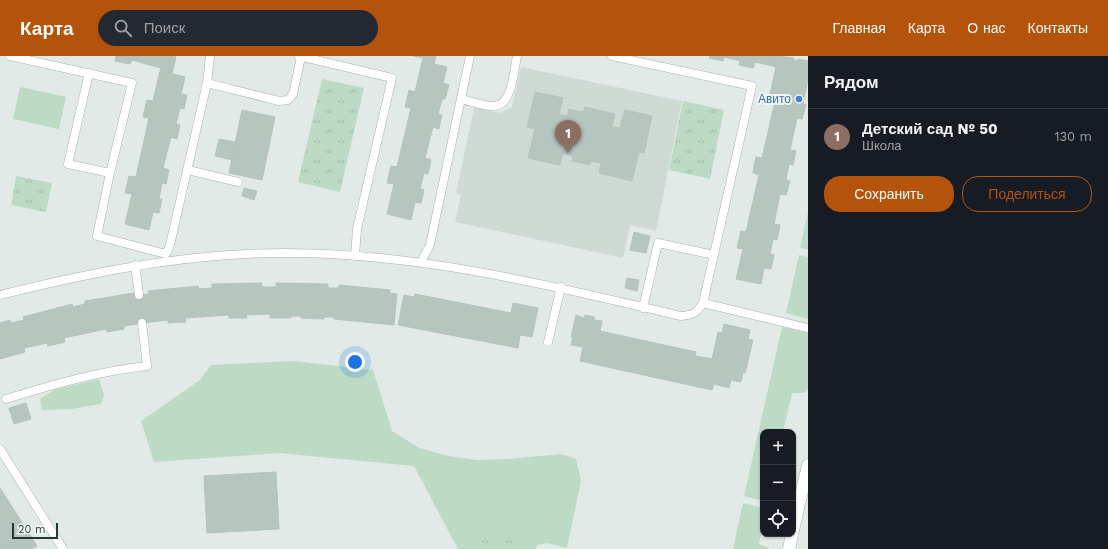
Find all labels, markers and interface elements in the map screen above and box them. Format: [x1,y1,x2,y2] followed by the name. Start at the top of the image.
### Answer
[98,10,378,46] search box
[20,17,74,40] text: Карта
[112,17,134,39] icon: search
[144,19,185,37] text: Поиск
[833,20,886,36] text: Главная
[908,20,945,36] text: Карта
[967,20,1006,36] text: О нас
[1028,20,1088,36] text: Контакты
[824,72,879,92] text: Рядом
[758,92,791,106] place label: Авито
[794,94,804,104] marker: Авито
[555,120,581,153] pin: 1
[862,120,998,138] text: Детский сад № 50
[834,129,840,144] text: 1
[1054,129,1092,144] text: 130 m
[862,138,902,153] text: Школа
[824,176,954,212] button: Сохранить
[962,176,1092,212] button: Поделиться
[345,352,365,372] your location
[760,429,796,537] map controls
[760,429,796,465] button: +
[760,465,796,501] button: −
[760,501,796,537] button: locate
[12,521,58,540] scale bar
[18,523,46,536] text: 20 m

